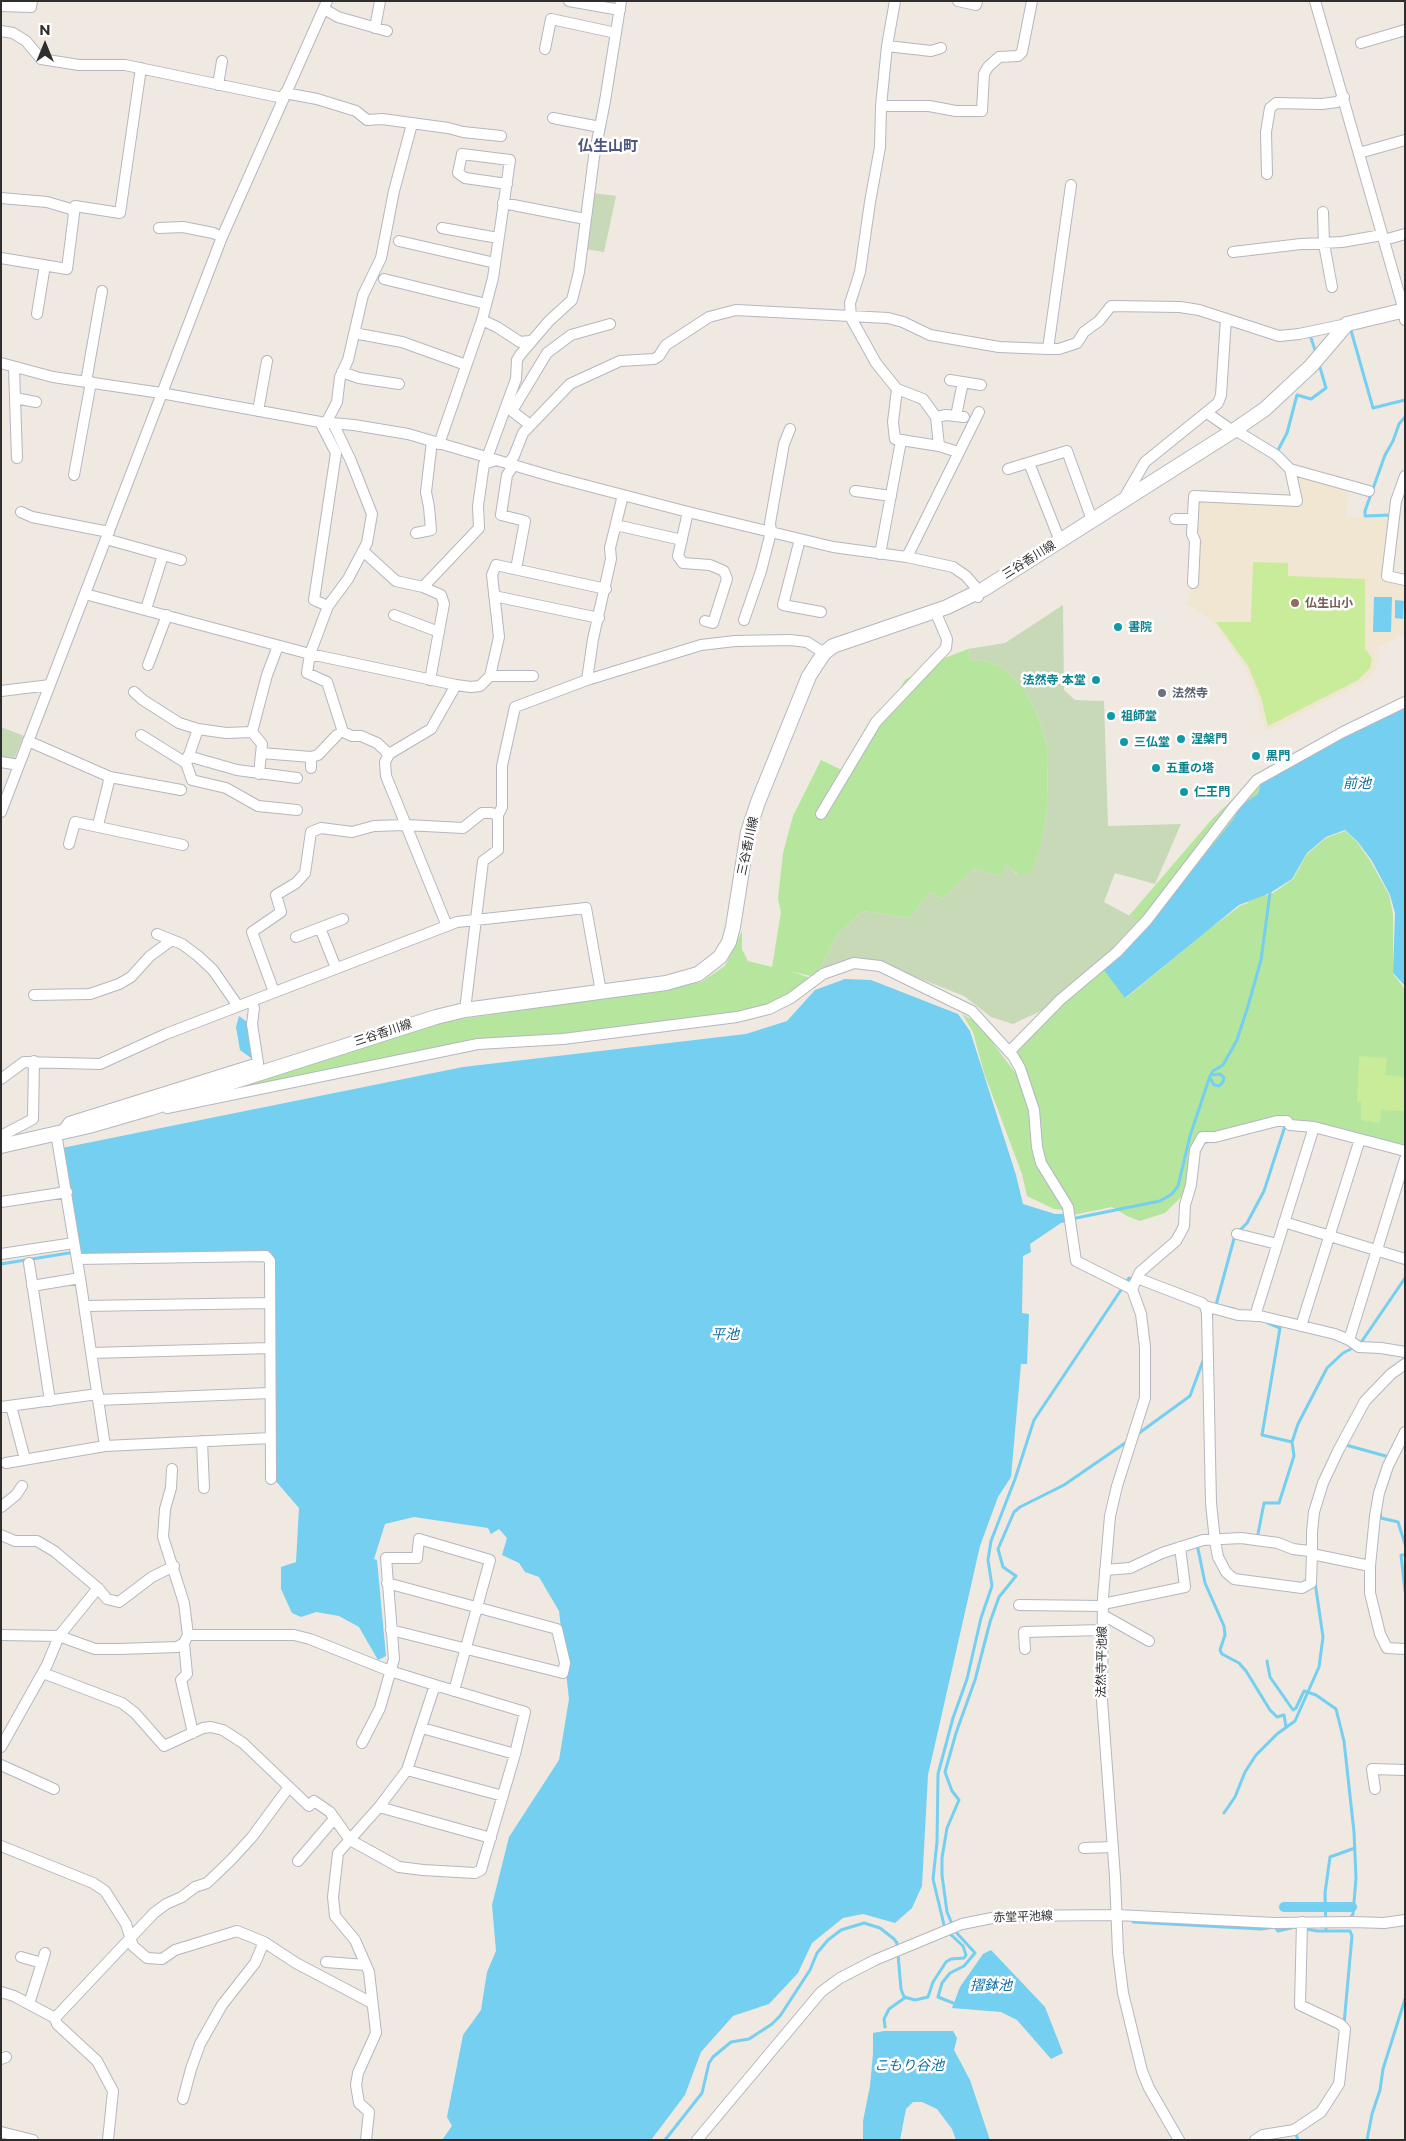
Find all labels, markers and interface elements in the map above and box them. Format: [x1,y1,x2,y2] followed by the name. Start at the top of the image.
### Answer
[20,20,70,70] north arrow
[39,21,51,39] text: N
[578,138,638,156] district label: 仏生山町
[1000,538,1058,582] street label: 三谷香川線
[1305,596,1353,610] place label: 仏生山小
[1289,597,1301,609] marker: 仏生山小
[1128,620,1152,634] place label: 書院
[1112,621,1124,633] marker: 書院
[1023,673,1086,687] place label: 法然寺 本堂
[1090,674,1102,686] marker: 法然寺 本堂
[1172,686,1208,700] place label: 法然寺
[1156,687,1168,699] marker: 法然寺
[1121,709,1157,723] place label: 祖師堂
[1105,710,1117,722] marker: 祖師堂
[1191,732,1227,746] place label: 涅槃門
[1175,733,1187,745] marker: 涅槃門
[1134,735,1170,749] place label: 三仏堂
[1118,736,1130,748] marker: 三仏堂
[1266,749,1290,763] place label: 黒門
[1250,750,1262,762] marker: 黒門
[1166,761,1214,775] place label: 五重の塔
[1150,762,1162,774] marker: 五重の塔
[1343,776,1371,792] water label: 前池
[1194,785,1230,799] place label: 仁王門
[1178,786,1190,798] marker: 仁王門
[735,815,761,877] street label: 三谷香川線
[352,1017,414,1049] street label: 三谷香川線
[711,1327,739,1343] water label: 平池
[1094,1626,1110,1698] street label: 法然寺平池線
[993,1909,1053,1925] street label: 赤堂平池線
[970,1978,1012,1994] water label: 摺鉢池
[874,2058,944,2074] water label: こもり谷池

